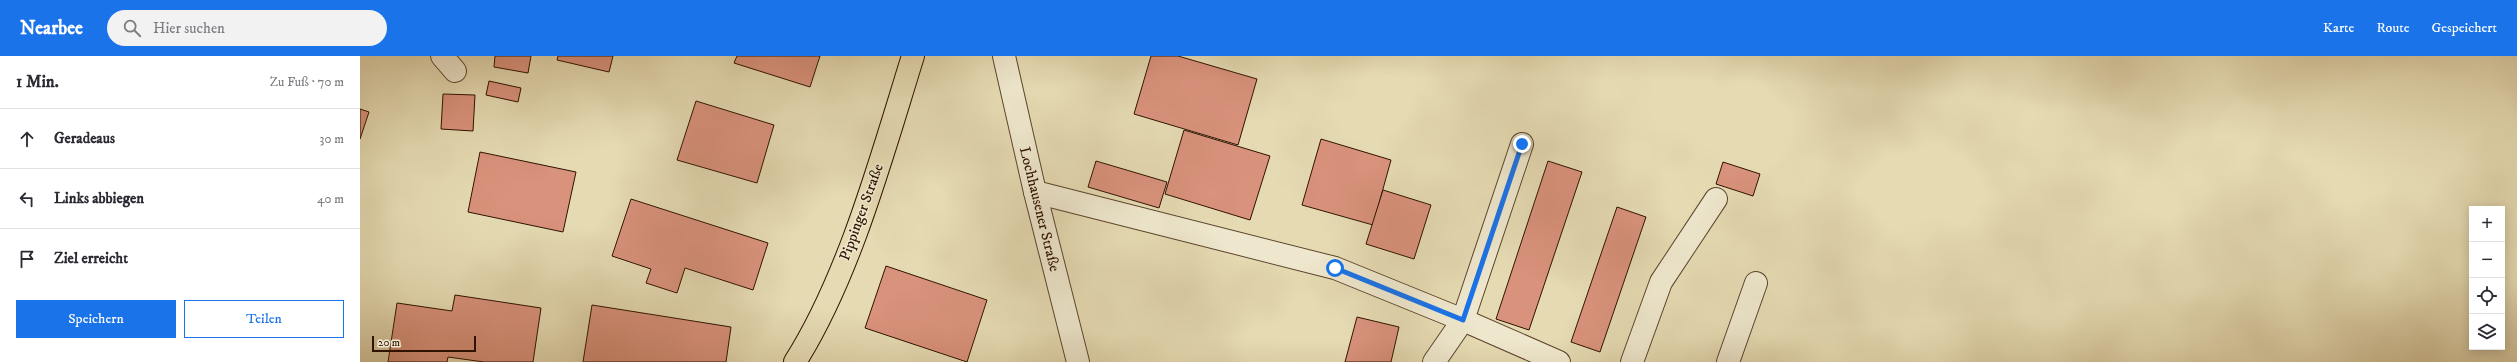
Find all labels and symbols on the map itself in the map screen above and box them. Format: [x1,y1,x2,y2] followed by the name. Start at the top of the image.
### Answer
[1513,135,1531,153] route end
[1015,145,1064,273] street label: Lochhausener Straße
[835,161,888,263] street label: Pippinger Straße
[1326,259,1344,277] route start
[372,334,476,353] scale bar

